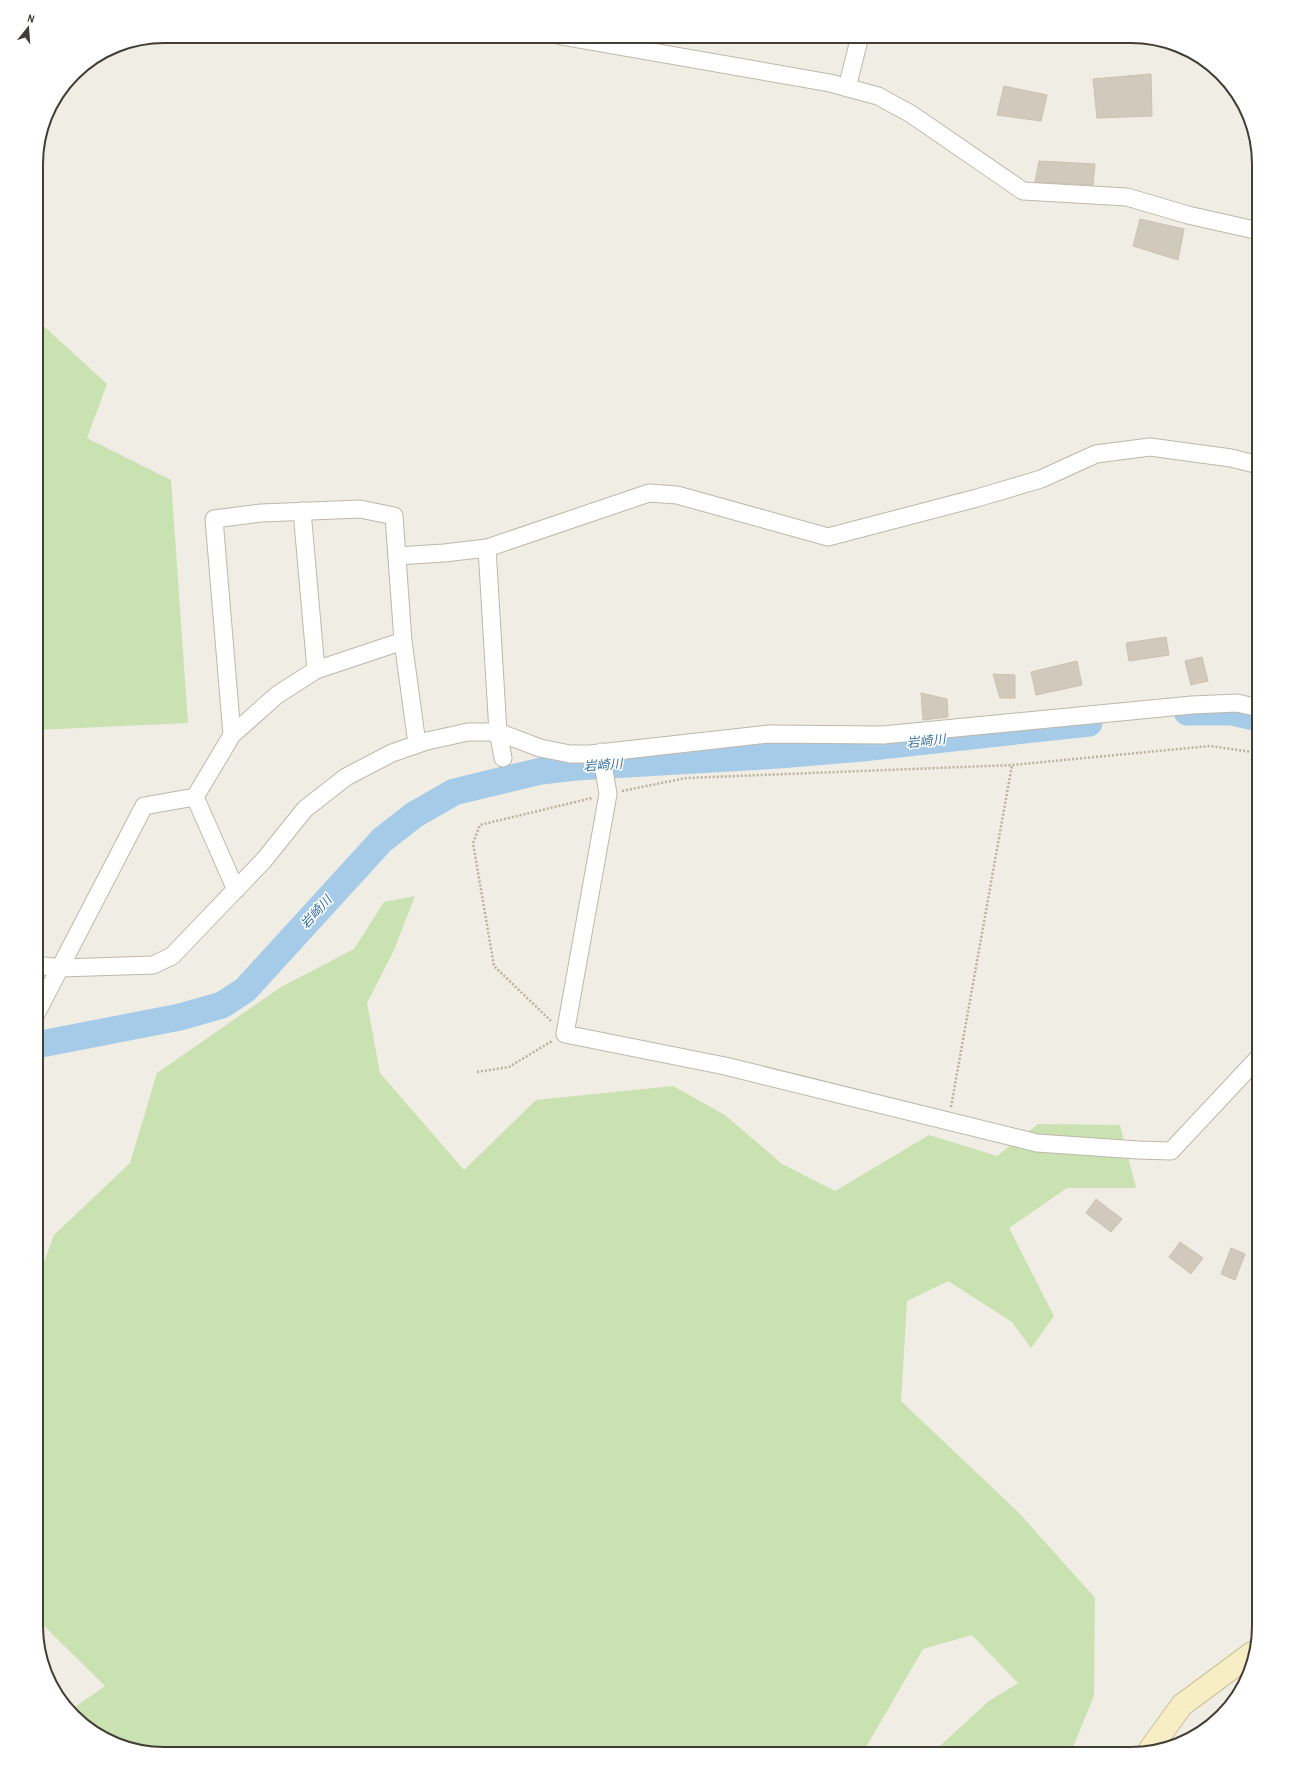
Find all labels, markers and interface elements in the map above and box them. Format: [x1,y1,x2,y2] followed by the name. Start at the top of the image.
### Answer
[8,8,48,48] north arrow
[26,11,36,26] text: N
[906,730,948,751] water label: 岩崎川
[583,755,625,775] water label: 岩崎川
[297,890,337,932] water label: 岩崎川

